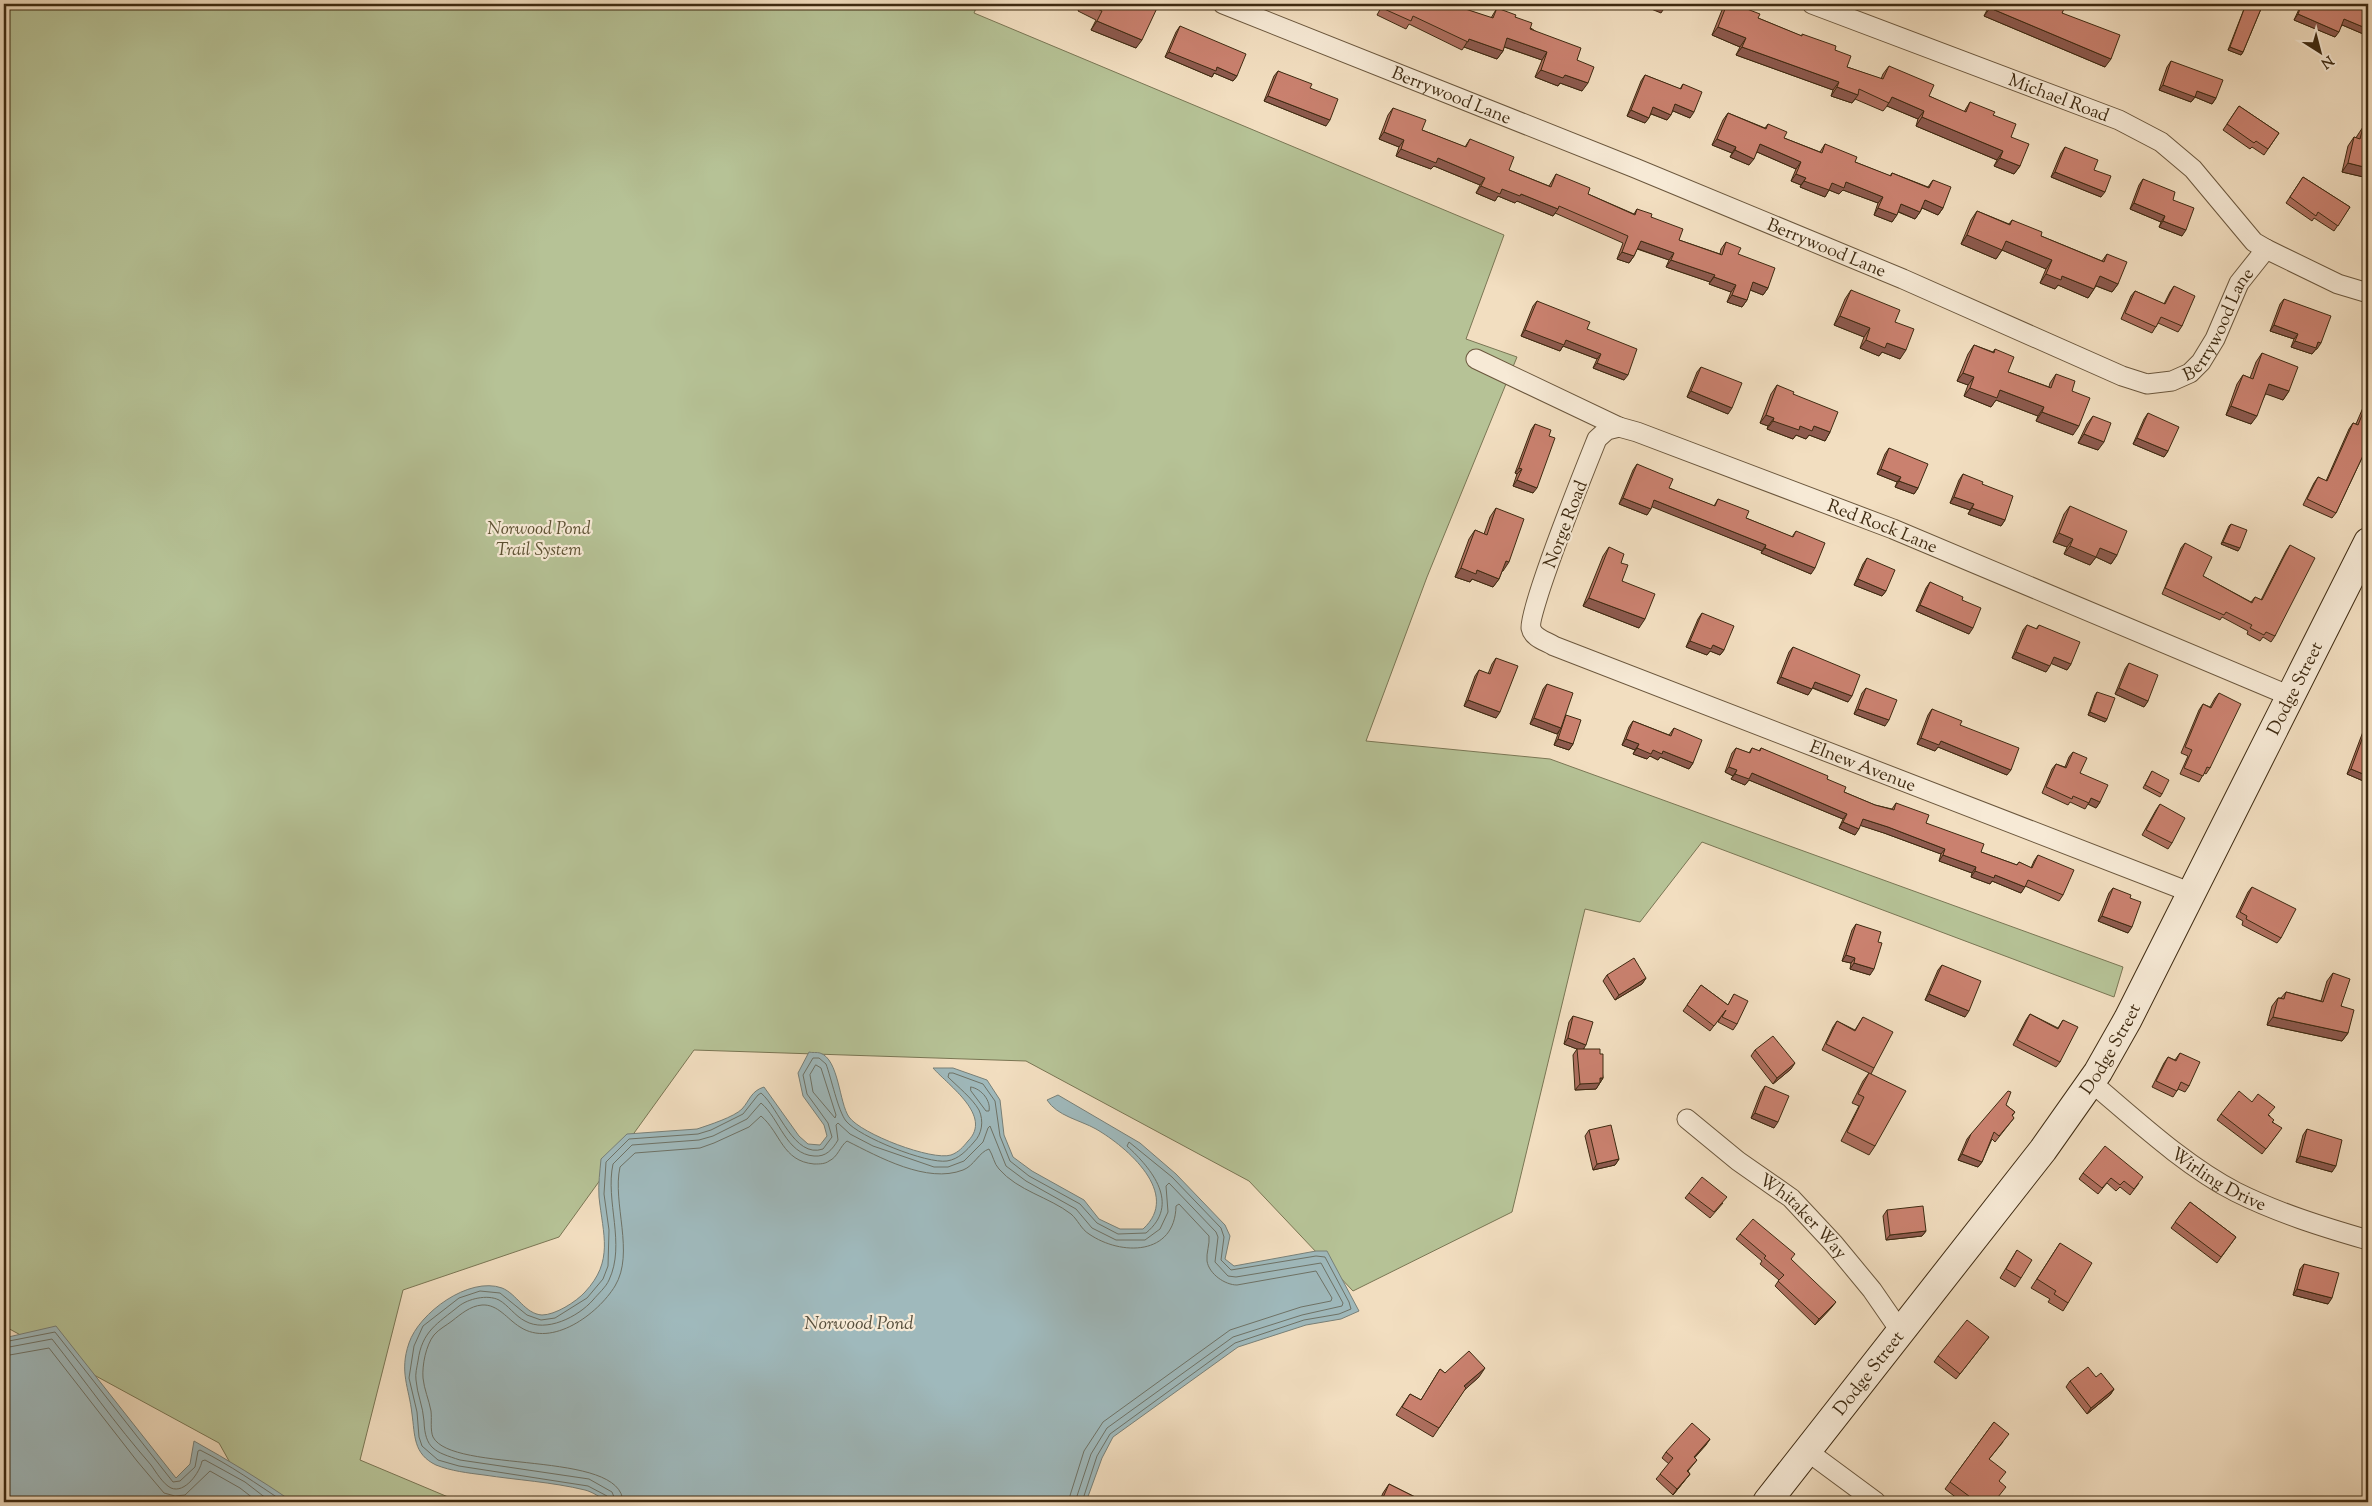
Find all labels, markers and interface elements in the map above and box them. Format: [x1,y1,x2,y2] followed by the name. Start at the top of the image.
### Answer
[2294,28,2344,78] north arrow
[2316,50,2337,72] text: N
[1387,61,1515,132] street label: Berrywood Lane
[2004,68,2112,130] street label: Michael Road
[1762,213,1890,286] street label: Berrywood Lane
[2179,263,2261,389] street label: Berrywood Lane
[1538,477,1596,572] street label: Norge Road
[1823,494,1941,561] street label: Red Rock Lane
[487,517,591,564] park label: Norwood Pond Trail System
[2262,638,2331,740] street label: Dodge Street
[1805,735,1919,800] street label: Elnew Avenue
[2075,1000,2149,1101] street label: Dodge Street
[2164,1142,2270,1219] street label: Wirling Drive
[1753,1168,1852,1266] street label: Whitaker Way
[804,1311,914,1338] water label: Norwood Pond
[1828,1326,1911,1422] street label: Dodge Street

